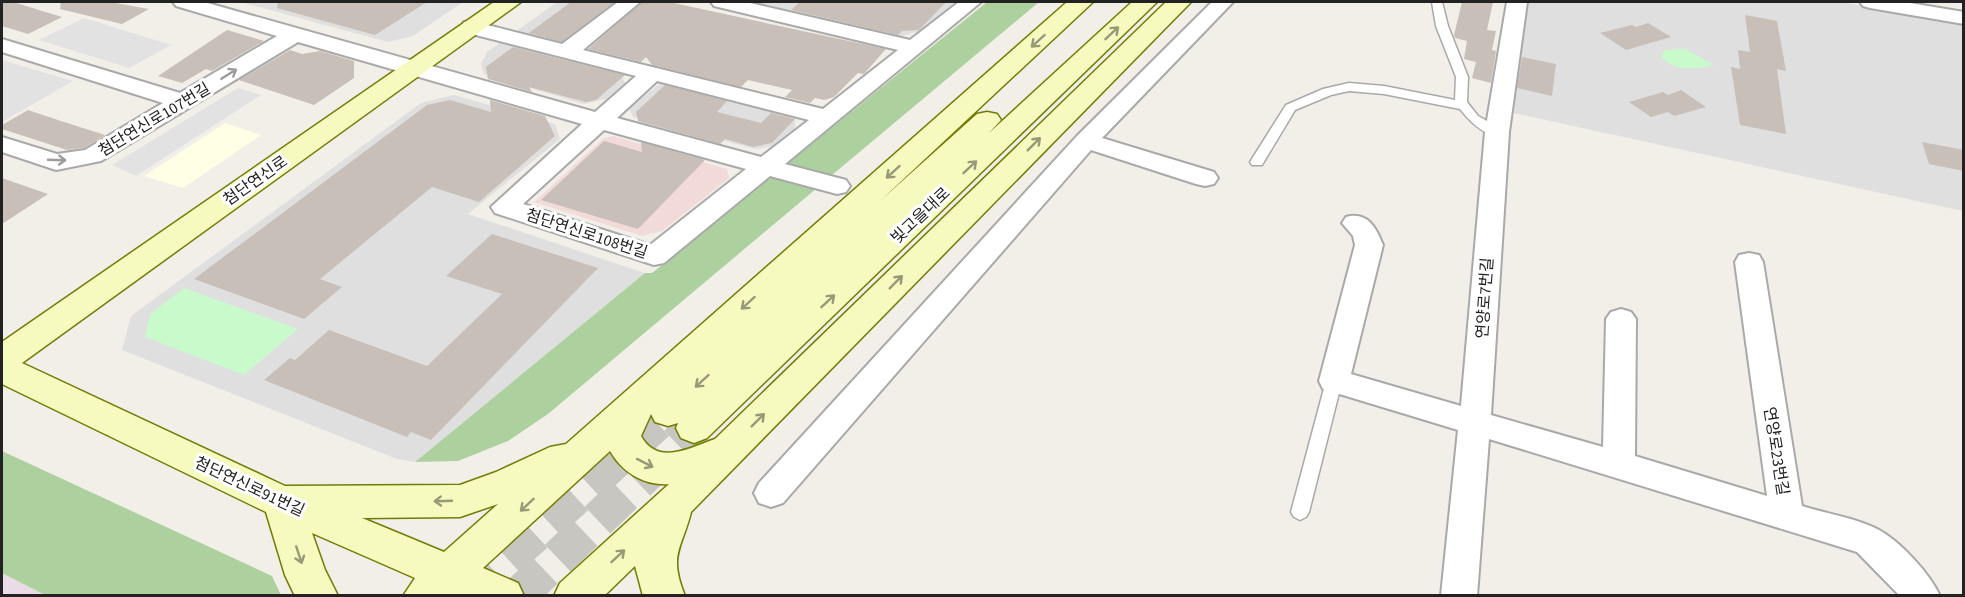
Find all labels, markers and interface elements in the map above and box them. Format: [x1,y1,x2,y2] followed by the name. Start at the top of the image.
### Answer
[1104,26,1119,40] one-way arrow
[1030,34,1045,48] one-way arrow
[220,68,237,80] one-way arrow
[94,78,215,162] street label: 첨단연신로107번길
[1026,137,1041,152] one-way arrow
[219,151,292,211] street label: 첨단연신로
[47,154,67,165] one-way arrow
[962,160,977,174] one-way arrow
[886,165,901,179] one-way arrow
[886,182,955,249] street label: 빛고을대로
[523,204,650,264] street label: 첨단연신로108번길
[1471,257,1499,340] street label: 연양로7번길
[888,275,903,290] one-way arrow
[821,294,836,309] one-way arrow
[741,295,756,310] one-way arrow
[694,374,709,389] one-way arrow
[1758,405,1794,497] street label: 연양로23번길
[750,413,765,428] one-way arrow
[191,452,308,522] street label: 첨단연신로91번길
[635,458,653,469] one-way arrow
[433,495,453,507] one-way arrow
[519,498,534,512] one-way arrow
[294,545,305,564] one-way arrow
[610,549,625,563] one-way arrow

